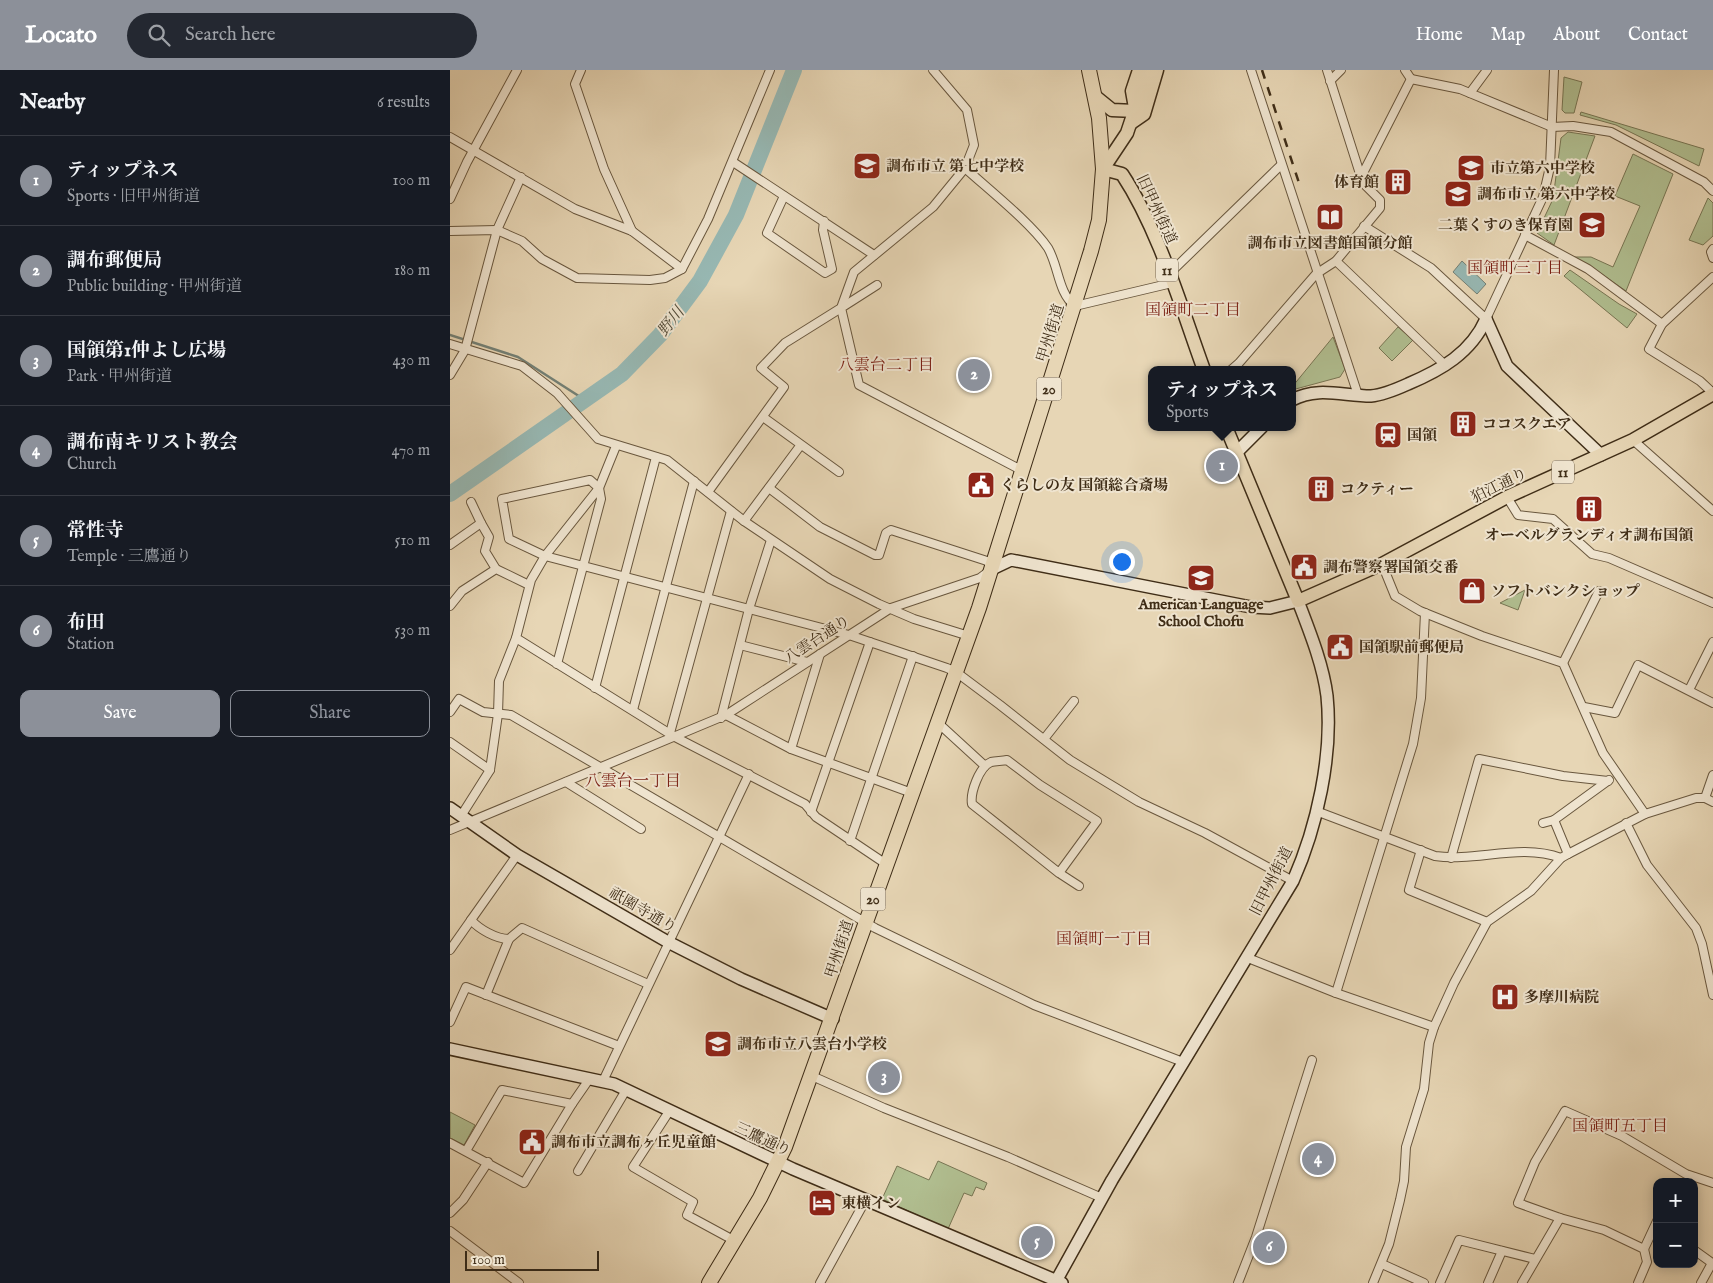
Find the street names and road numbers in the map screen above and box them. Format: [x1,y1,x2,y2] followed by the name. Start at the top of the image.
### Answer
[1132,171,1181,247] street label: 旧甲州街道
[1156,258,1178,282] road number: 11
[1033,302,1068,365] street label: 甲州街道
[1036,378,1062,400] road number: 20
[1552,461,1574,484] road number: 11
[1468,464,1530,507] street label: 狛江通り
[781,611,854,668] street label: 八雲台通り
[1246,843,1297,919] street label: 旧甲州街道
[606,883,680,937] street label: 祇園寺通り
[860,888,886,911] road number: 20
[821,918,858,981] street label: 甲州街道
[732,1118,794,1161] street label: 三鷹通り

